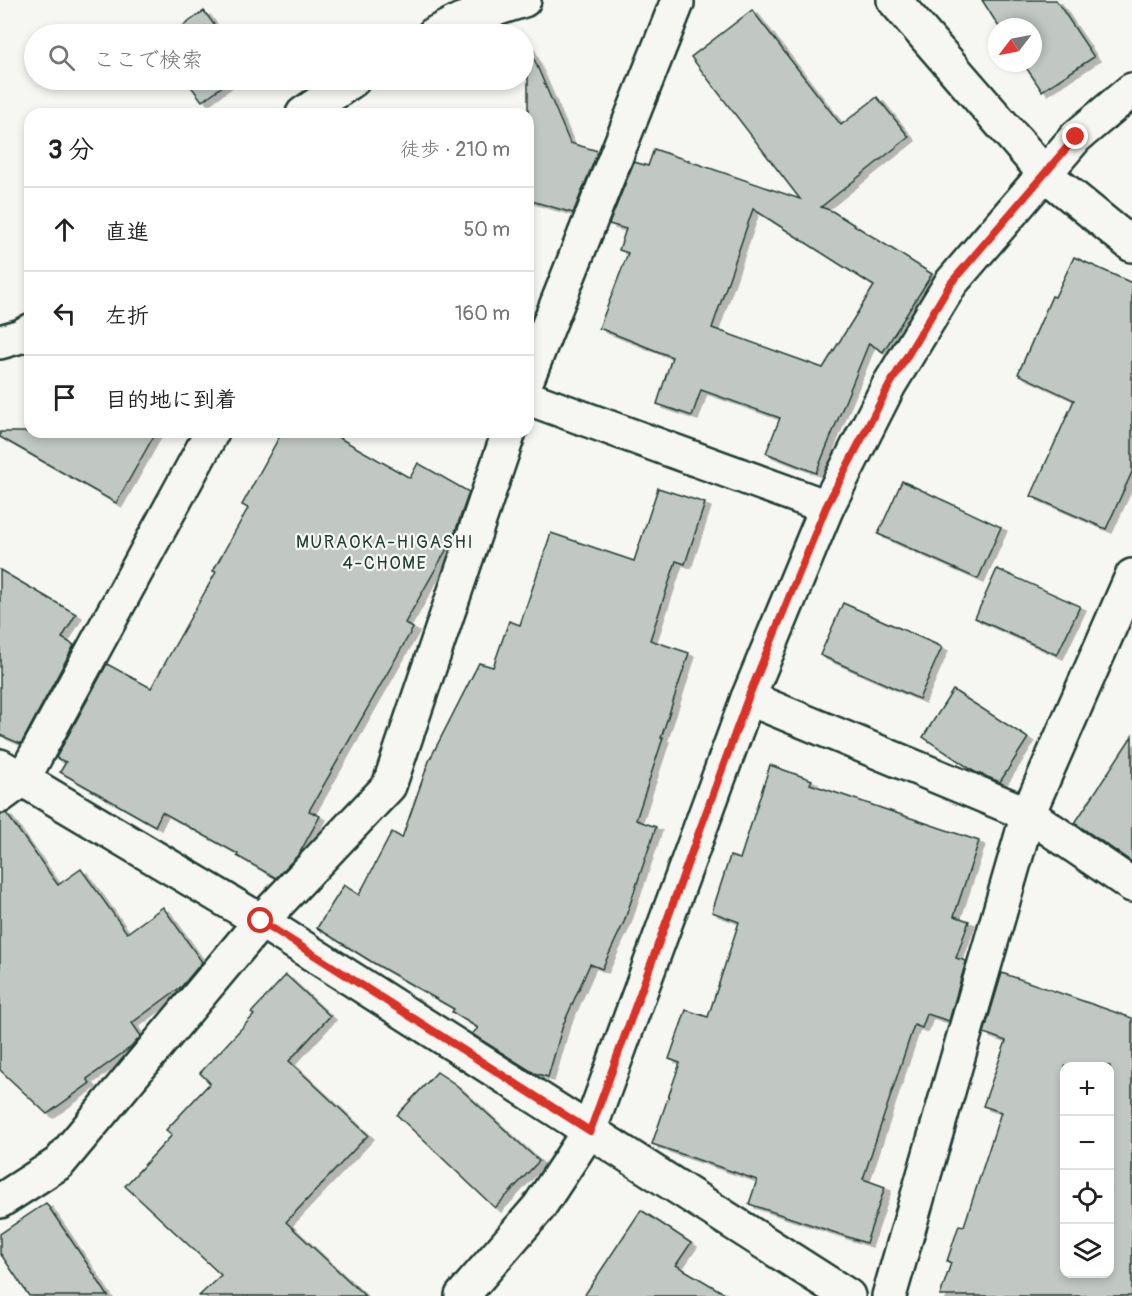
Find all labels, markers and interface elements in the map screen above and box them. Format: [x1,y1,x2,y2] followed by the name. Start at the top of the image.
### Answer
[988,18,1042,72] north arrow
[24,24,534,90] search box
[45,41,78,74] icon: search
[93,46,203,74] text: ここで検索
[1062,123,1088,149] route end
[48,134,94,166] text: 3 分
[400,137,510,162] text: 徒歩 · 210 m
[48,213,81,246] icon: ahead
[463,217,510,242] text: 50 m
[105,218,149,246] text: 直進
[48,297,81,330] icon: left
[455,301,510,326] text: 160 m
[105,302,149,330] text: 左折
[48,381,81,414] icon: arrive
[105,386,237,414] text: 目的地に到着
[296,531,474,575] district label: MURAOKA-HIGASHI 4-CHOME
[247,907,273,933] route start
[1060,1062,1114,1278] map controls
[1060,1062,1114,1116] button: +
[1060,1116,1114,1170] button: −
[1060,1170,1114,1224] button: locate
[1060,1224,1114,1278] button: layers

